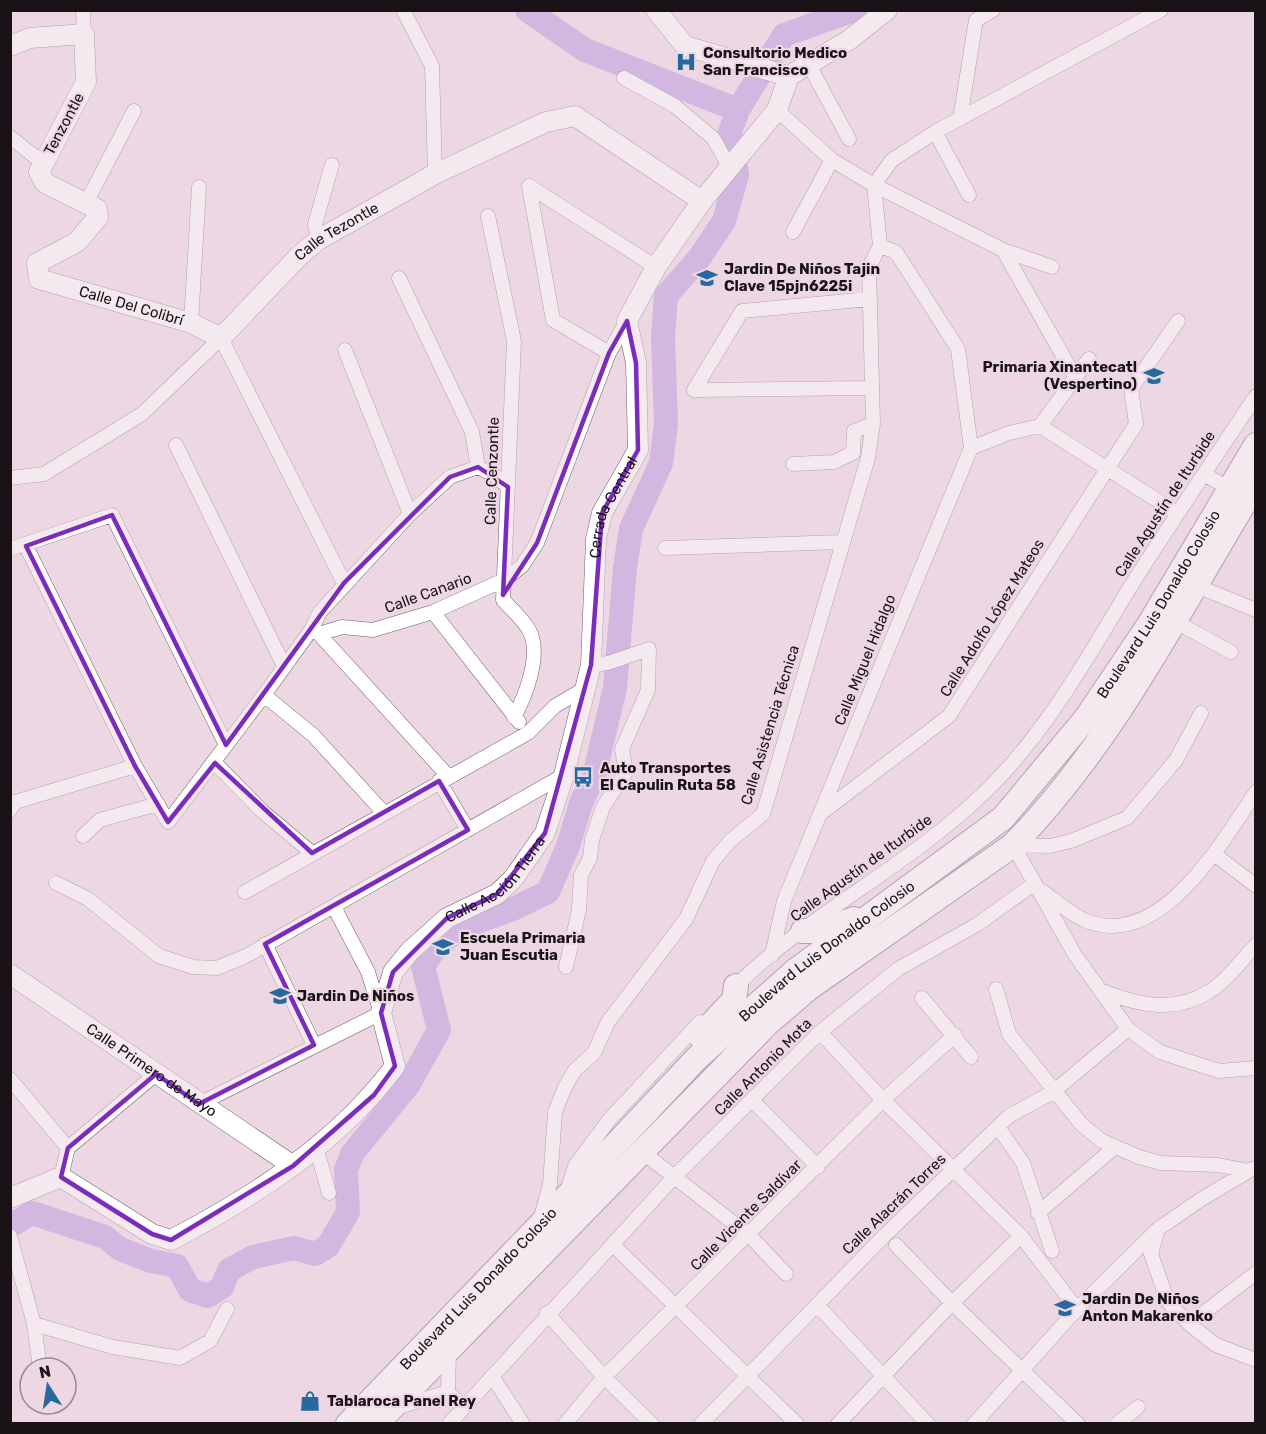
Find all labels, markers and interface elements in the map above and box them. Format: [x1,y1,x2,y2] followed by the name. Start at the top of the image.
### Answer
[703,44,847,79] place label: Consultorio Medico San Francisco
[674,50,698,74] hospital icon: Consultorio Medico San Francisco
[40,90,88,158] street label: Tenzontle
[291,199,382,265] street label: Calle Tezontle
[724,260,880,295] place label: Jardin De Niños Tajin Clave 15pjn6225i
[695,266,719,290] school or university icon: Jardin De Niños Tajin Clave 15pjn6225i
[77,282,187,330] street label: Calle Del Colibrí
[982,358,1137,393] place label: Primaria Xinantecatl (Vespertino)
[1142,364,1166,388] school or university icon: Primaria Xinantecatl (Vespertino)
[481,417,503,525] street label: Calle Cenzontle
[1111,428,1219,580] street label: Calle Agustín de Iturbide
[586,453,641,559] street label: Cerrada Central
[1093,507,1224,702] street label: Boulevard Luis Donaldo Colosio
[936,536,1048,700] street label: Calle Adolfo López Mateos
[382,569,474,617] street label: Calle Canario
[831,592,899,728] street label: Calle Miguel Hidalgo
[737,643,803,807] street label: Calle Asistencia Técnica
[600,759,736,794] place label: Auto Transportes El Capulin Ruta 58
[571,765,595,789] bus stop icon: Auto Transportes El Capulin Ruta 58
[787,811,935,925] street label: Calle Agustín de Iturbide
[442,833,549,927] street label: Calle Acción Tierra
[735,877,918,1025] street label: Boulevard Luis Donaldo Colosio
[460,929,586,964] place label: Escuela Primaria Juan Escutia
[431,935,455,959] school or university icon: Escuela Primaria Juan Escutia
[268,984,292,1008] school or university icon: Jardin De Niños
[297,987,414,1005] place label: Jardin De Niños
[711,1015,815,1119] street label: Calle Antonio Mota
[83,1019,220,1121] street label: Calle Primero de Mayo
[839,1150,950,1258] street label: Calle Alacrán Torres
[687,1155,806,1274] street label: Calle Vicente Saldívar
[396,1204,561,1373] street label: Boulevard Luis Donaldo Colosio
[1082,1290,1213,1325] place label: Jardin De Niños Anton Makarenko
[1053,1296,1077,1320] school or university icon: Jardin De Niños Anton Makarenko
[18,1356,78,1416] north arrow
[37,1361,53,1382] text: N
[298,1389,322,1413] shop icon: Tablaroca Panel Rey
[327,1392,476,1410] place label: Tablaroca Panel Rey

